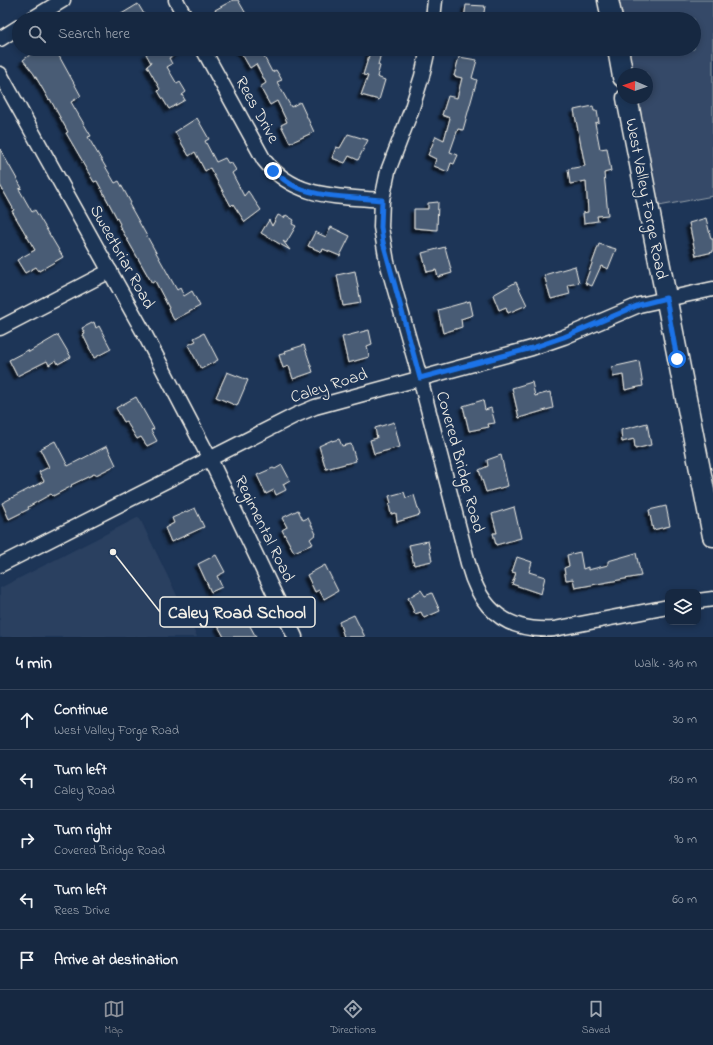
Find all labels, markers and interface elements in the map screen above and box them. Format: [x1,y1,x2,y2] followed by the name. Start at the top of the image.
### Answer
[12,12,701,56] search box
[26,23,48,45] icon: search
[58,23,130,45] text: Search here
[617,68,653,104] north arrow
[228,72,286,148] street label: Rees Drive
[616,116,674,283] street label: West Valley Forge Road
[264,162,282,180] route end
[83,200,161,314] street label: Sweetbriar Road
[668,350,686,368] route start
[287,362,371,411] street label: Caley Road
[427,389,491,536] street label: Covered Bridge Road
[226,471,301,588] street label: Regimental Road
[665,589,701,625] map controls
[665,589,701,625] button: layers
[160,597,315,627] callout: Caley Road School
[168,601,306,628] text: Caley Road School
[16,651,52,676] text: 4 min
[634,654,697,673] text: Walk · 310 m
[54,699,108,721] text: Continue
[16,709,38,731] icon: ahead
[673,710,697,729] text: 30 m
[54,721,179,740] text: West Valley Forge Road
[54,759,107,781] text: Turn left
[16,769,38,791] icon: left
[669,770,697,789] text: 130 m
[54,781,115,800] text: Caley Road
[54,819,112,841] text: Turn right
[16,829,38,851] icon: right
[674,830,697,849] text: 90 m
[54,841,165,860] text: Covered Bridge Road
[54,879,107,901] text: Turn left
[16,889,38,911] icon: left
[672,890,697,909] text: 60 m
[54,901,110,920] text: Rees Drive
[16,949,38,971] icon: arrive
[54,949,178,971] text: Arrive at destination
[103,998,125,1038] tab: Map
[330,998,376,1038] tab: Directions
[582,998,610,1038] tab: Saved

